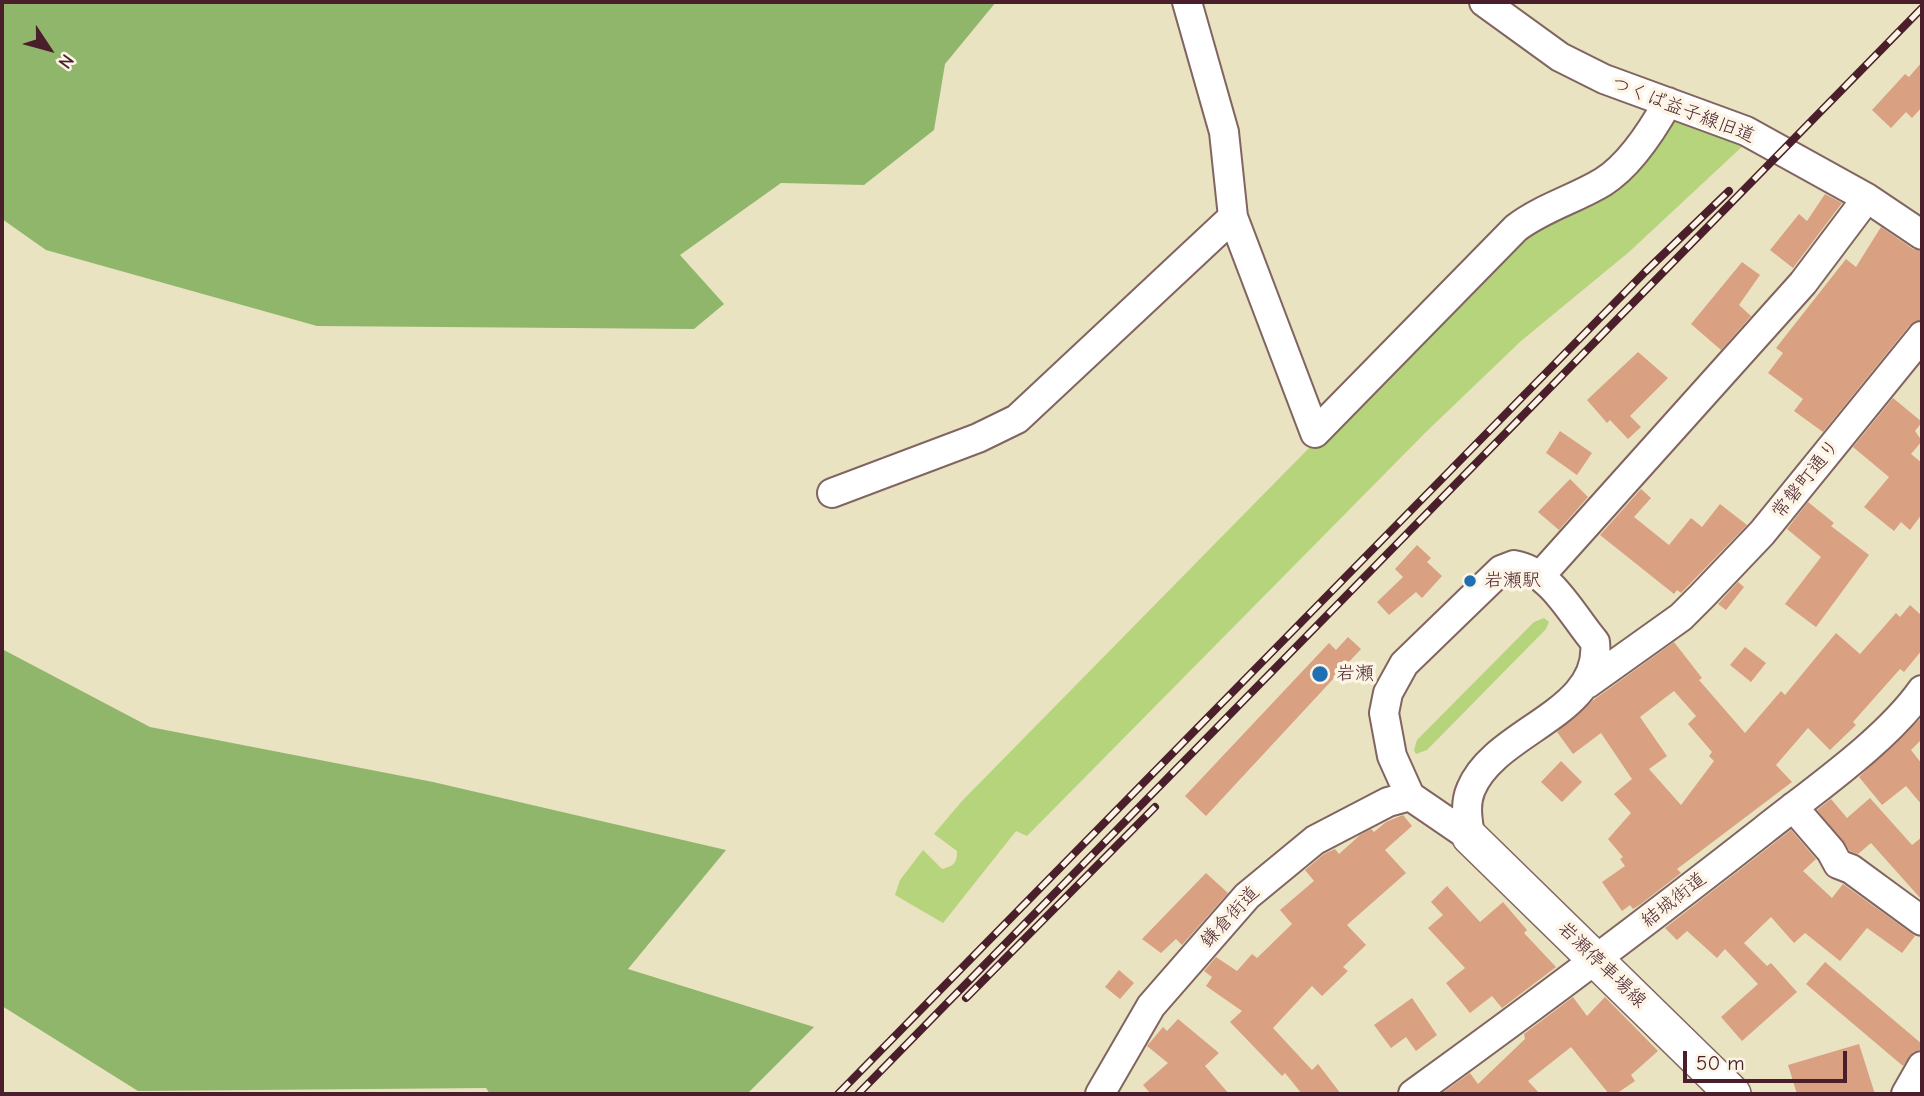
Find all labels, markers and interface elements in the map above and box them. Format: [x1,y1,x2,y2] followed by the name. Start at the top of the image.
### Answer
[14,14,84,84] north arrow
[53,50,79,73] text: N
[1608,72,1758,148] street label: つくば益子線旧道
[1767,435,1845,523] street label: 常磐町通り
[1484,570,1541,592] place label: 岩瀬駅
[1462,573,1478,589] marker: 岩瀬駅
[1336,663,1374,685] place label: 岩瀬
[1310,664,1330,684] marker: 岩瀬
[1637,868,1711,932] street label: 結城街道
[1196,881,1264,953] street label: 鎌倉街道
[1553,917,1651,1013] street label: 岩瀬停車場線
[1686,1036,1850,1080] scale bar
[1696,1051,1745,1075] text: 50 m

